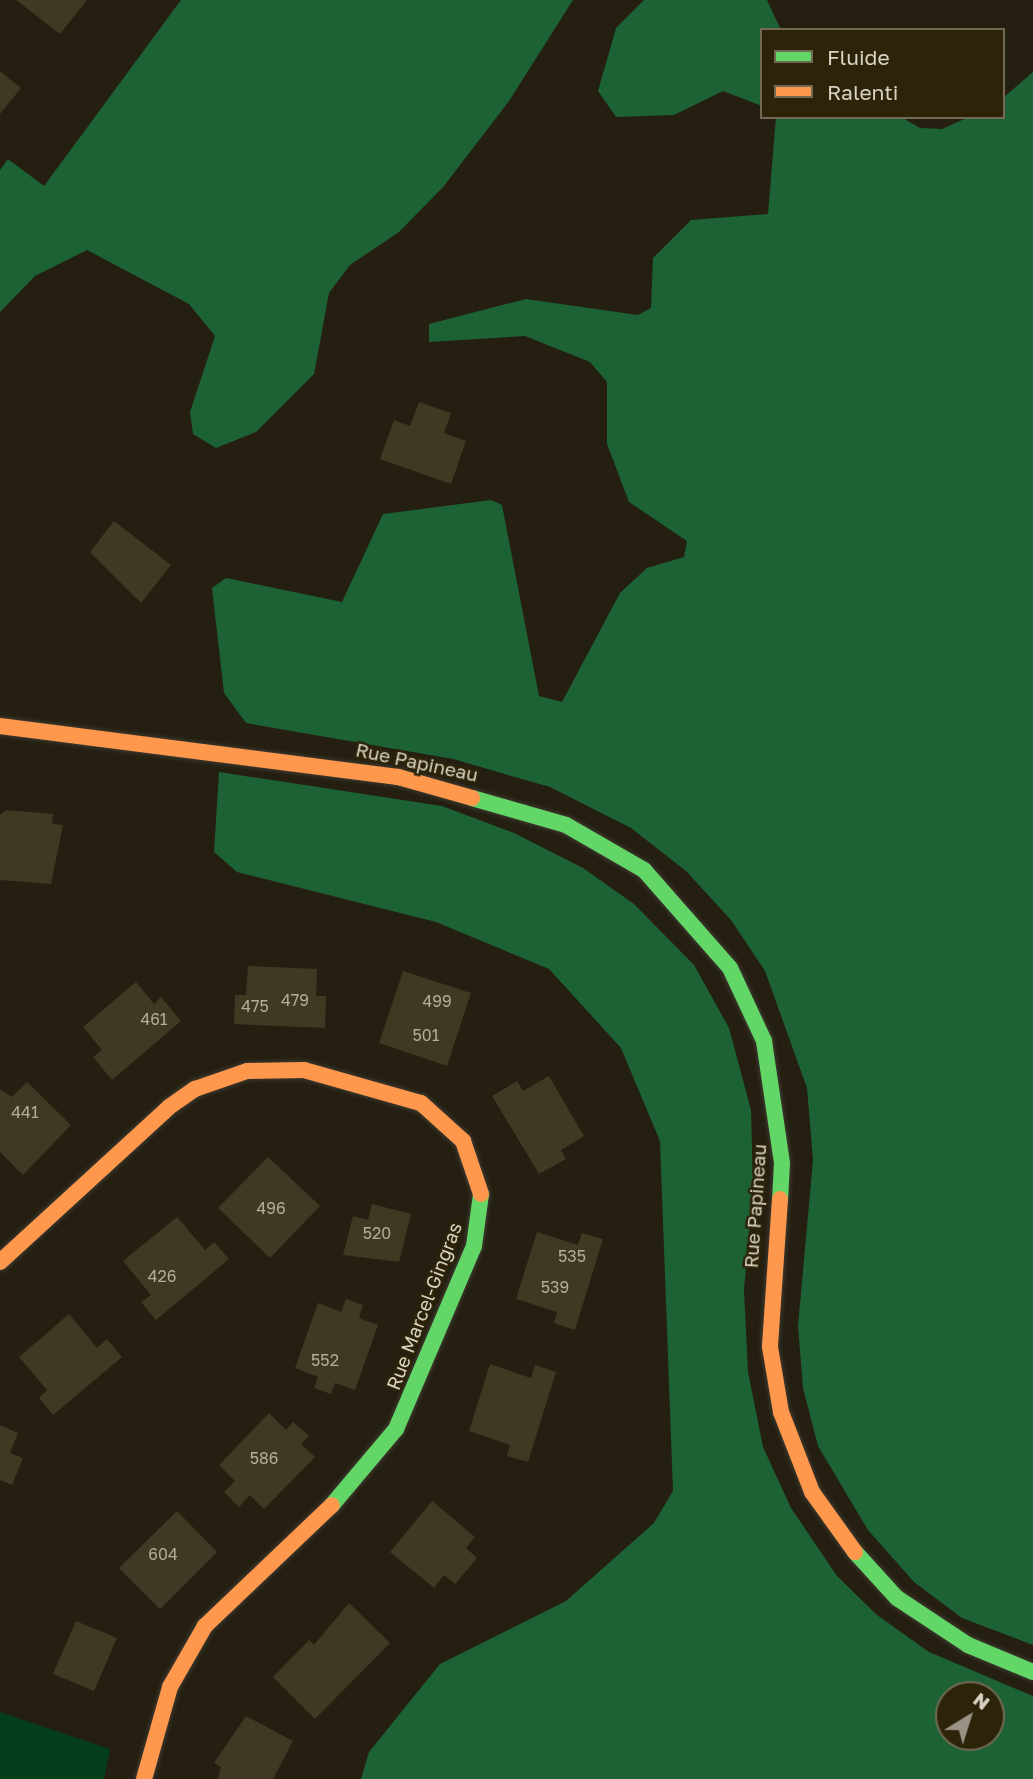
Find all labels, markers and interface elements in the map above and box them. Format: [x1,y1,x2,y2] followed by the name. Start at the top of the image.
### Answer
[760,28,1005,119] legend
[827,44,890,70] text: Fluide
[827,79,898,105] text: Ralenti
[354,738,480,786] street label: Rue Papineau
[281,990,309,1010] house number: 479
[422,991,452,1011] house number: 499
[241,996,269,1016] house number: 475
[140,1009,168,1029] house number: 461
[413,1025,439,1045] house number: 501
[11,1102,39,1122] house number: 441
[739,1143,771,1269] street label: Rue Papineau
[256,1198,286,1218] house number: 496
[381,1219,467,1393] street label: Rue Marcel-Gingras
[363,1223,391,1243] house number: 520
[558,1246,586,1266] house number: 535
[148,1266,176,1286] house number: 426
[541,1277,569,1297] house number: 539
[311,1350,339,1370] house number: 552
[250,1448,278,1468] house number: 586
[148,1544,178,1564] house number: 604
[935,1681,1005,1751] north arrow
[969,1687,995,1714] text: N

